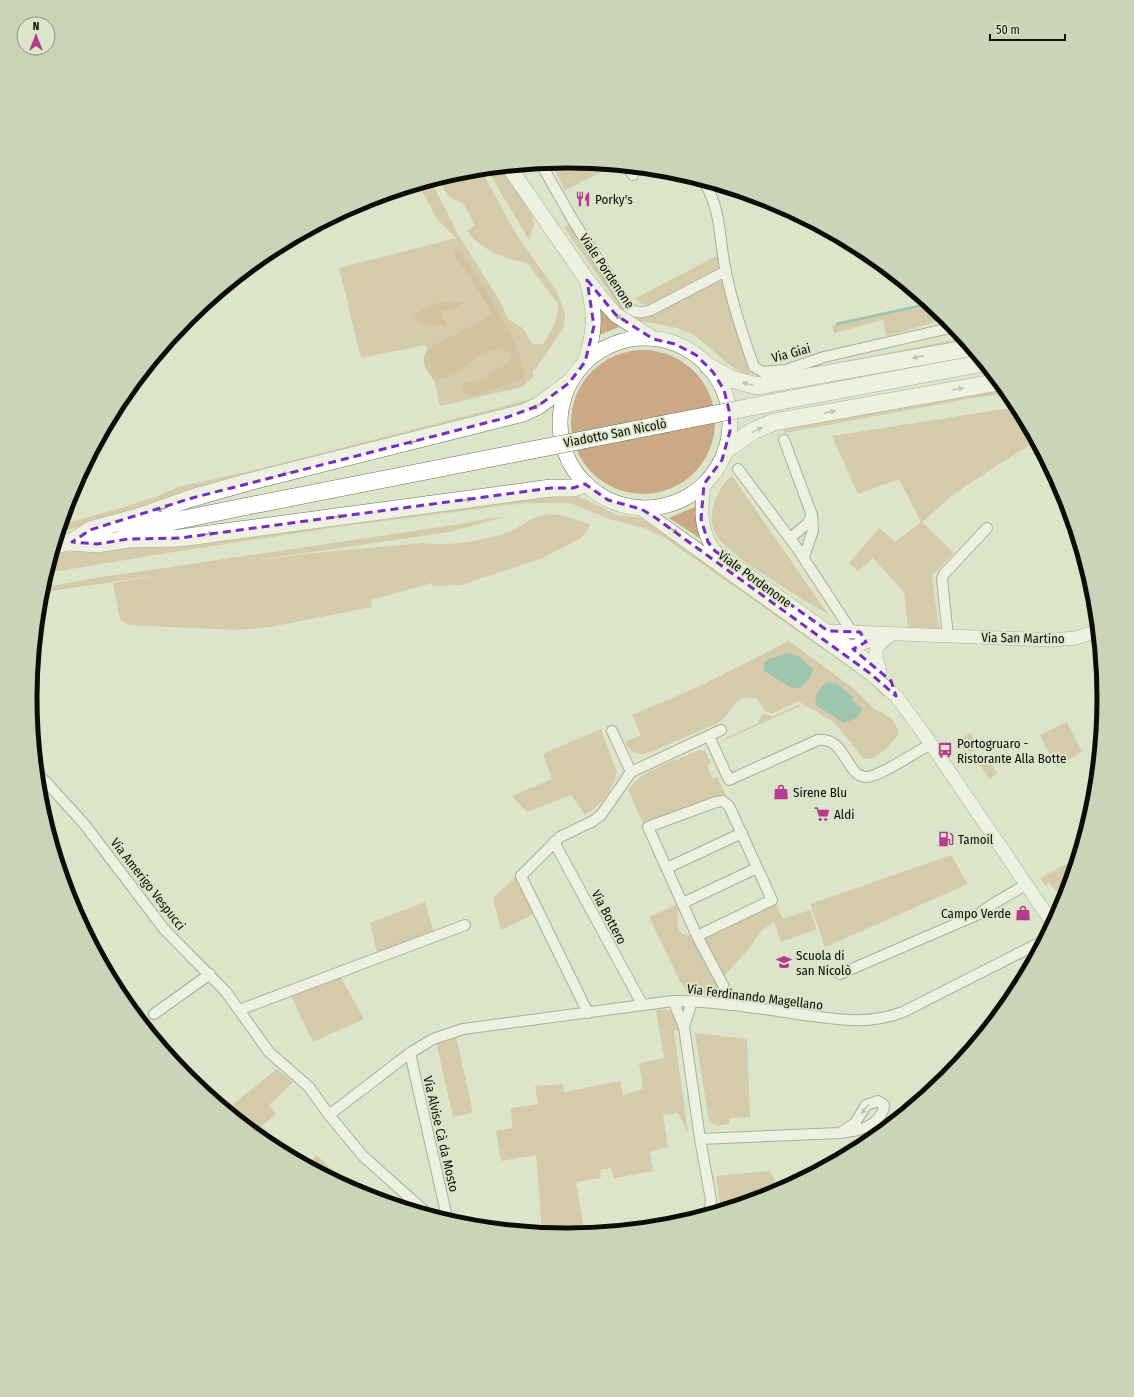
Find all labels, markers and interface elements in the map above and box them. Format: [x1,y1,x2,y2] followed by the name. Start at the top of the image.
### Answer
[16,16,56,56] north arrow
[990,16,1065,42] scale bar
[33,20,39,33] text: N
[996,23,1020,37] text: 50 m
[574,190,592,208] restaurant icon: Porky's
[595,192,633,207] place label: Porky's
[577,231,637,311] street label: Viale Pordenone
[615,314,625,322] one-way arrow
[770,341,812,365] street label: Via Giai
[912,355,925,361] one-way arrow
[742,381,754,387] one-way arrow
[952,386,964,392] one-way arrow
[531,402,543,409] one-way arrow
[824,408,836,414] one-way arrow
[562,416,668,450] street label: Viadotto San Nicolò
[751,426,763,433] one-way arrow
[406,439,419,445] one-way arrow
[280,470,293,476] one-way arrow
[460,497,472,503] one-way arrow
[155,506,167,512] one-way arrow
[331,514,343,520] one-way arrow
[667,526,678,534] one-way arrow
[202,531,214,537] one-way arrow
[716,547,794,611] street label: Viale Pordenone
[981,630,1065,646] street label: Via San Martino
[957,736,1066,766] place label: Portogruaro - Ristorante Alla Botte
[936,741,954,759] bus stop icon: Portogruaro - Ristorante Alla Botte
[772,783,790,801] shop icon: Sirene Blu
[793,785,847,800] place label: Sirene Blu
[813,805,831,823] supermarket icon: Aldi
[834,807,854,822] place label: Aldi
[937,830,955,848] fuel station icon: Tamoil
[958,832,994,847] place label: Tamoil
[108,835,188,933] street label: Via Amerigo Vespucci
[589,887,630,947] street label: Via Bottero
[1014,904,1032,922] shop icon: Campo Verde
[941,906,1011,921] place label: Campo Verde
[796,948,851,978] place label: Scuola di san Nicolò
[775,953,793,971] school or university icon: Scuola di san Nicolò
[686,981,824,1013] street label: Via Ferdinando Magellano
[420,1075,462,1194] street label: Via Alvise Cà da Mosto
[860,1103,869,1114] one-way arrow

